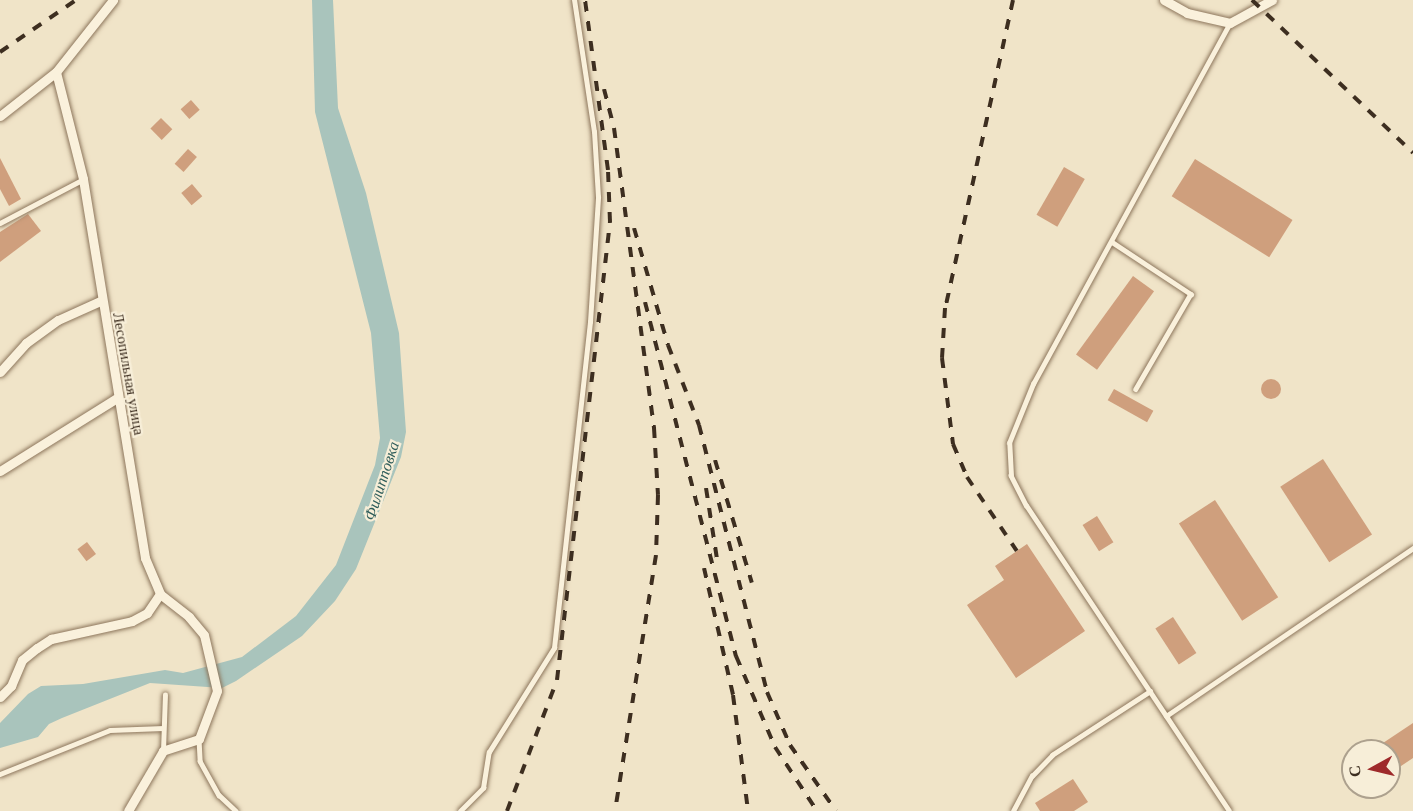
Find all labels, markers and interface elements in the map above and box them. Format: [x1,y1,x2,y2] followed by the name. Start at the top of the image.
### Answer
[108,311,148,437] street label: Лесопильная улица
[360,439,404,523] water label: Филипповка
[1341,739,1401,799] north arrow
[1345,764,1364,778] text: С

